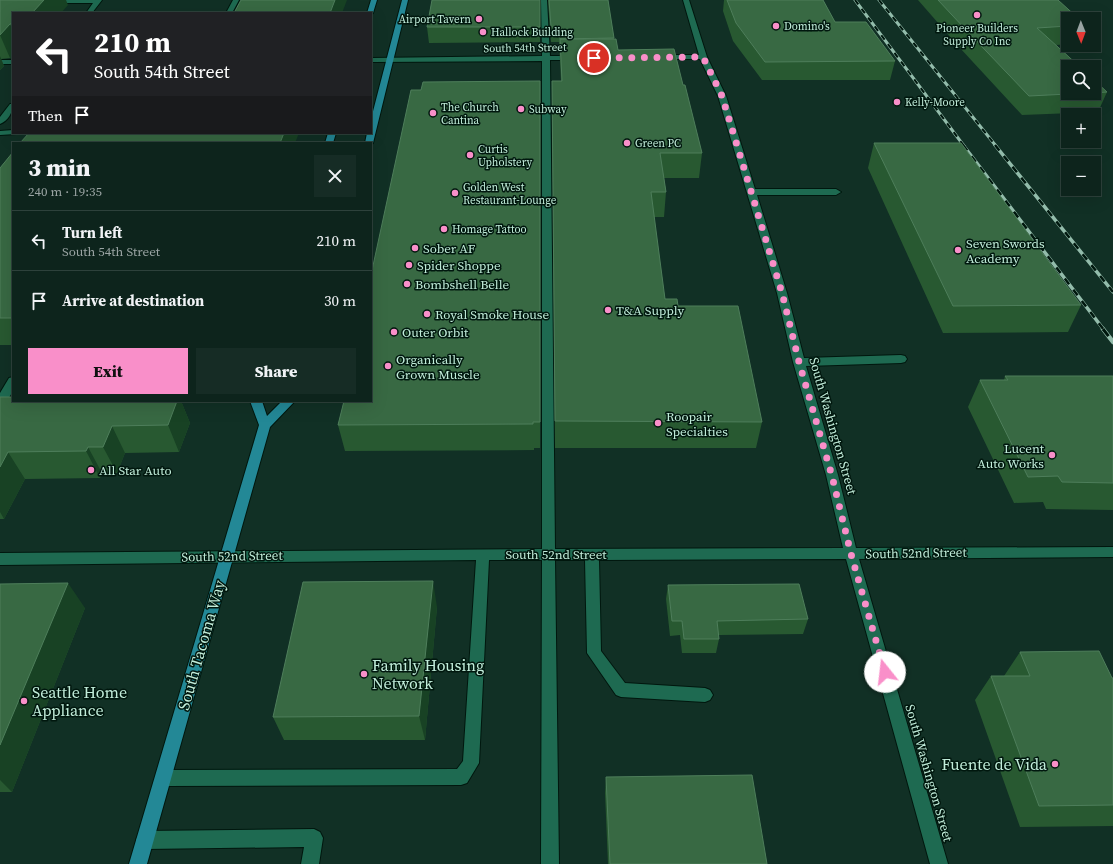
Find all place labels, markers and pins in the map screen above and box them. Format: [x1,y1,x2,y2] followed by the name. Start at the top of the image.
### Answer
[972,10,982,20] marker: Pioneer Builders Supply Co Inc
[399,12,471,27] place label: Airport Tavern
[474,14,484,24] marker: Airport Tavern
[784,19,830,34] place label: Domino's
[771,21,781,31] marker: Domino's
[936,21,1018,49] place label: Pioneer Builders Supply Co Inc
[491,25,573,40] place label: Hallock Building
[478,27,488,37] marker: Hallock Building
[577,41,611,75] pin
[905,95,965,110] place label: Kelly-Moore
[892,97,902,107] marker: Kelly-Moore
[441,100,499,128] place label: The Church Cantina
[529,102,567,117] place label: Subway
[516,104,526,114] marker: Subway
[428,108,438,118] marker: The Church Cantina
[635,136,681,151] place label: Green PC
[622,138,632,148] marker: Green PC
[478,142,532,170] place label: Curtis Upholstery
[465,150,475,160] marker: Curtis Upholstery
[463,180,557,208] place label: Golden West Restaurant-Lounge
[450,188,460,198] marker: Golden West Restaurant-Lounge
[452,222,527,237] place label: Homage Tattoo
[439,224,449,234] marker: Homage Tattoo
[966,235,1045,267] place label: Seven Swords Academy
[423,240,476,257] place label: Sober AF
[410,243,420,253] marker: Sober AF
[953,245,963,255] marker: Seven Swords Academy
[417,257,501,274] place label: Spider Shoppe
[404,260,414,270] marker: Spider Shoppe
[415,276,510,293] place label: Bombshell Belle
[402,279,412,289] marker: Bombshell Belle
[616,302,684,319] place label: T&A Supply
[603,305,613,315] marker: T&A Supply
[435,306,549,323] place label: Royal Smoke House
[422,309,432,319] marker: Royal Smoke House
[402,324,469,341] place label: Outer Orbit
[389,327,399,337] marker: Outer Orbit
[396,351,480,383] place label: Organically Grown Muscle
[383,361,393,371] marker: Organically Grown Muscle
[666,408,728,440] place label: Roopair Specialties
[653,418,663,428] marker: Roopair Specialties
[977,440,1045,472] place label: Lucent Auto Works
[1047,450,1057,460] marker: Lucent Auto Works
[99,462,172,479] place label: All Star Auto
[86,465,96,475] marker: All Star Auto
[372,654,484,694] place label: Family Housing Network
[359,669,369,679] marker: Family Housing Network
[32,681,127,721] place label: Seattle Home Appliance
[19,696,29,706] marker: Seattle Home Appliance
[941,753,1048,775] place label: Fuente de Vida
[1050,759,1060,769] marker: Fuente de Vida

